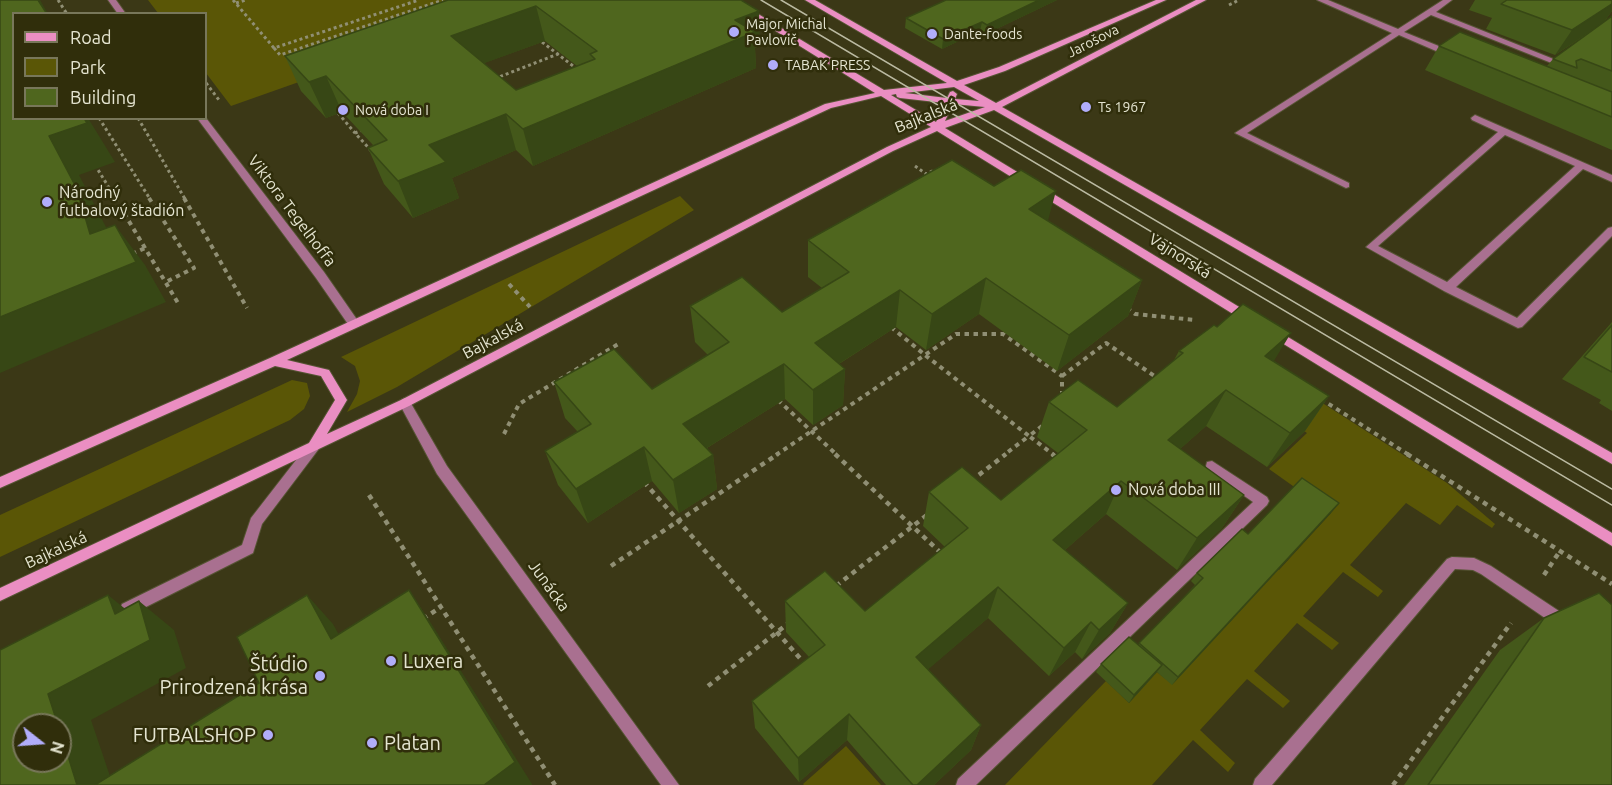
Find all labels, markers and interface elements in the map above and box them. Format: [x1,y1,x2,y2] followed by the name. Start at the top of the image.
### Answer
[12,12,207,120] legend
[746,16,826,48] place label: Major Michal Pavlovič
[1064,21,1122,61] street label: Jarošova
[727,25,741,39] marker: Major Michal Pavlovič
[944,26,1022,42] place label: Dante-foods
[70,27,112,47] text: Road
[925,27,939,41] marker: Dante-foods
[70,57,106,77] text: Park
[785,57,870,73] place label: TABAK PRESS
[766,58,780,72] marker: TABAK PRESS
[70,87,136,107] text: Building
[892,95,960,137] street label: Bajkalská
[1098,99,1146,115] place label: Ts 1967
[1079,100,1093,114] marker: Ts 1967
[355,102,429,118] place label: Nová doba I
[336,103,350,117] marker: Nová doba I
[244,152,340,270] street label: Viktora Tegelhoffa
[59,183,184,221] place label: Národný futbalový štadión
[40,195,54,209] marker: Národný futbalový štadión
[1145,229,1215,283] street label: Vajnorská
[459,315,527,363] street label: Bajkalská
[1128,480,1221,500] place label: Nová doba III
[1109,483,1123,497] marker: Nová doba III
[22,527,90,573] street label: Bajkalská
[524,557,574,615] street label: Junácka
[403,649,463,673] place label: Luxera
[159,652,308,699] place label: Štúdio Prirodzená krása
[384,654,398,668] marker: Luxera
[313,669,327,683] marker: Štúdio Prirodzená krása
[12,713,72,773] north arrow
[133,723,256,747] place label: FUTBALSHOP
[261,728,275,742] marker: FUTBALSHOP
[384,731,441,755] place label: Platan
[365,736,379,750] marker: Platan
[47,739,68,756] text: N

